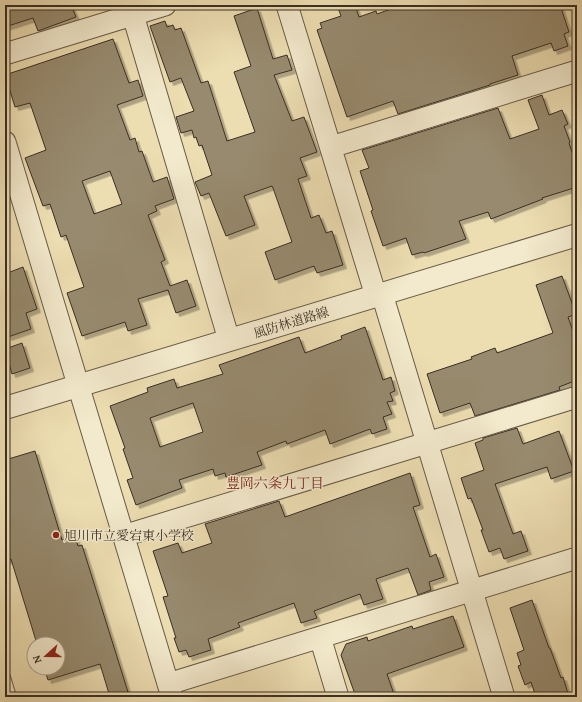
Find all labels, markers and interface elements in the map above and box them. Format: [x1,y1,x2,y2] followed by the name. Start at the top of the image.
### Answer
[251,302,331,343] street label: 風防林道路線
[226,473,324,493] district label: 豊岡六条九丁目
[64,526,194,545] place label: 旭川市立愛宕東小学校
[51,530,61,540] marker: 旭川市立愛宕東小学校
[26,636,66,676] north arrow
[28,653,45,666] text: N

